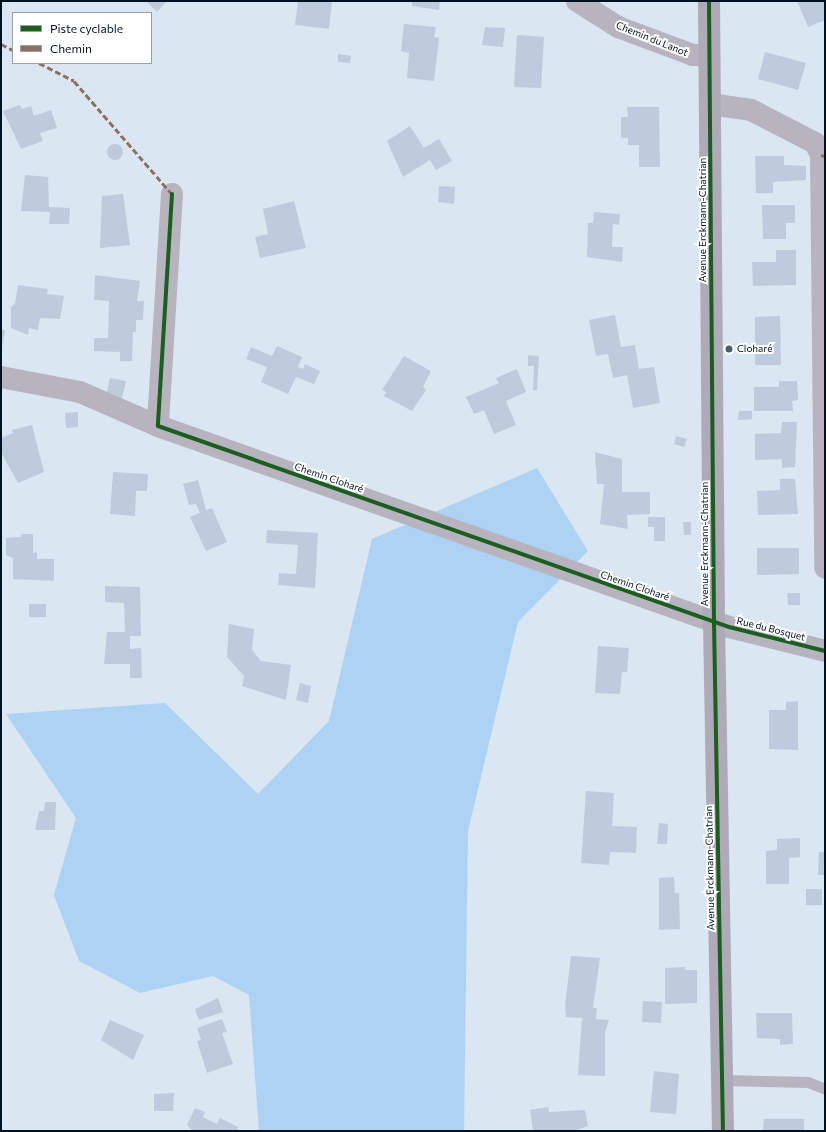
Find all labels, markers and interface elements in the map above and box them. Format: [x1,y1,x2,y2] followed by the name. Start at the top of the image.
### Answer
[12,12,152,64] legend
[614,19,690,59] street label: Chemin du Lanot
[50,21,123,35] text: Piste cyclable
[50,41,92,55] text: Chemin
[697,158,709,282] street label: Avenue Erckmann-Chatrian
[737,343,772,355] place label: Cloharé
[724,344,734,354] marker: Cloharé
[293,461,365,495] street label: Chemin Cloharé
[699,482,711,606] street label: Avenue Erckmann-Chatrian
[599,569,671,603] street label: Chemin Cloharé
[735,615,807,643] street label: Rue du Bosquet
[703,806,717,930] street label: Avenue Erckmann-Chatrian

